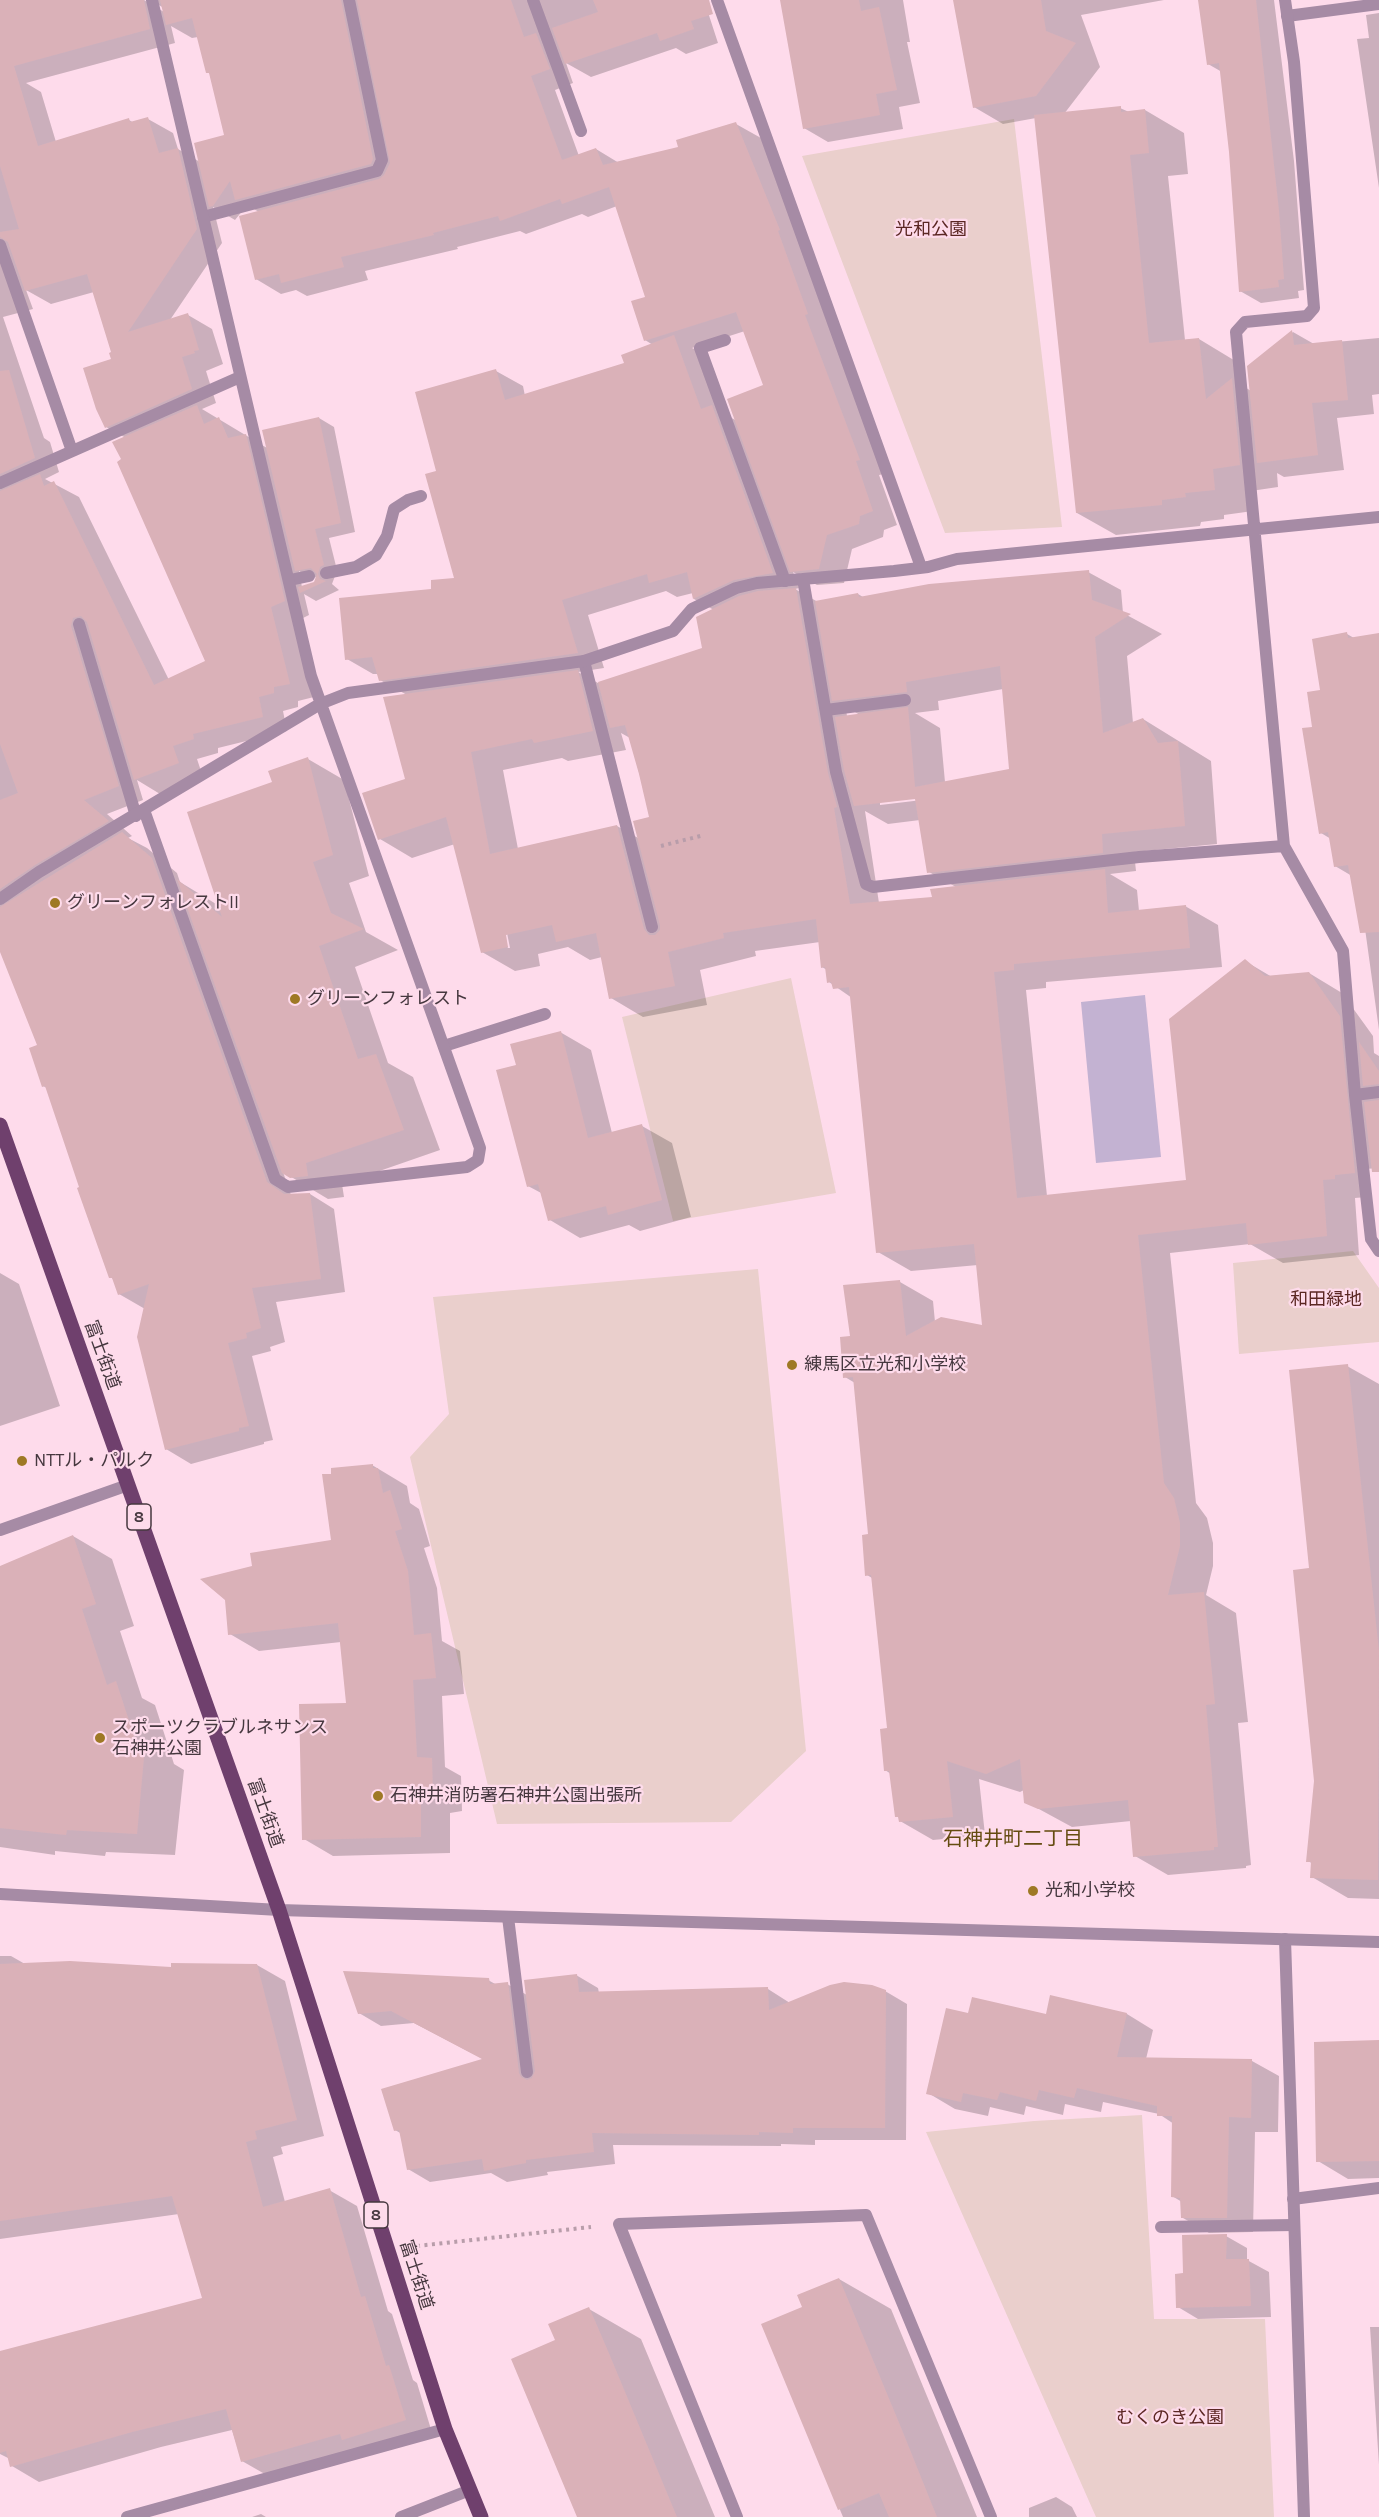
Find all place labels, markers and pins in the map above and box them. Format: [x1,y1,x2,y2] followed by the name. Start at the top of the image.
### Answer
[67,892,239,914] place label: グリーンフォレストII
[48,896,62,910] marker: グリーンフォレストII
[307,988,469,1010] place label: グリーンフォレスト
[288,992,302,1006] marker: グリーンフォレスト
[804,1354,966,1376] place label: 練馬区立光和小学校
[785,1358,799,1372] marker: 練馬区立光和小学校
[34,1450,154,1472] place label: NTTル・パルク
[15,1454,29,1468] marker: NTTル・パルク
[112,1717,328,1760] place label: スポーツクラブルネサンス 石神井公園
[93,1731,107,1745] marker: スポーツクラブルネサンス 石神井公園
[390,1785,642,1807] place label: 石神井消防署石神井公園出張所
[371,1789,385,1803] marker: 石神井消防署石神井公園出張所
[1045,1880,1135,1902] place label: 光和小学校
[1026,1884,1040,1898] marker: 光和小学校

